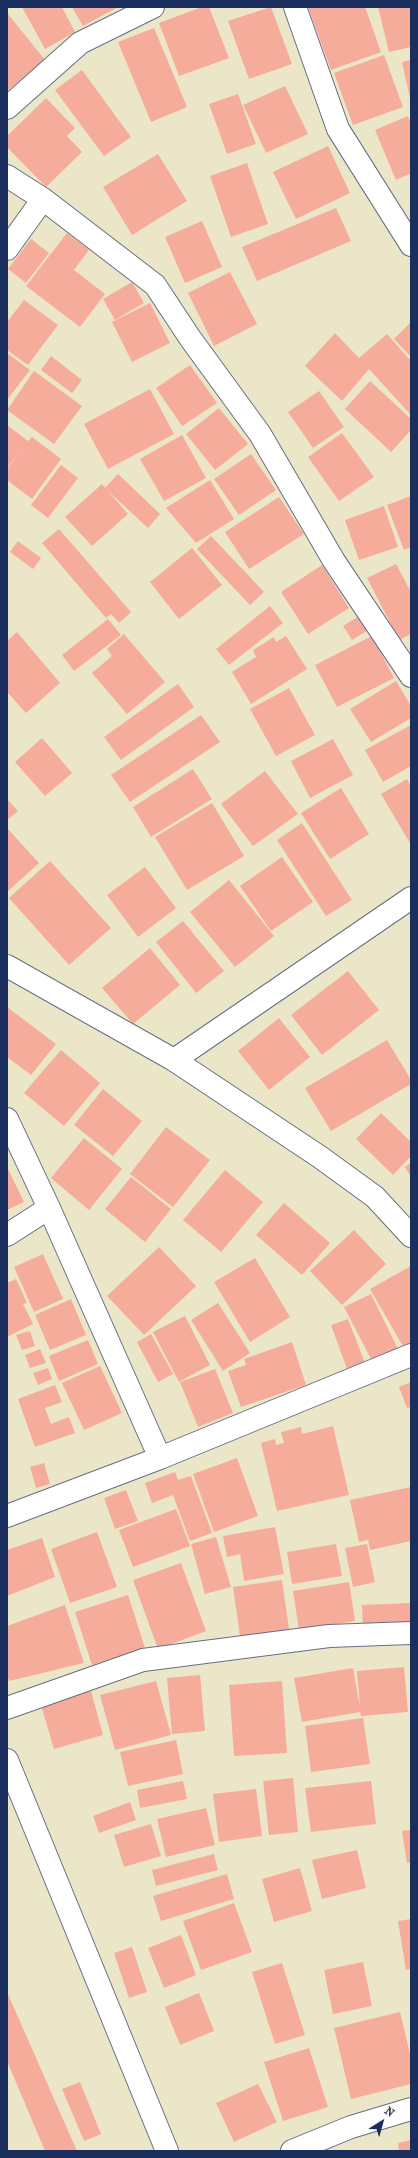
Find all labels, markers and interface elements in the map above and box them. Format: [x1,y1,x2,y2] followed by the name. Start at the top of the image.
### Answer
[362,2102,402,2142] north arrow
[382,2104,397,2120] text: N

